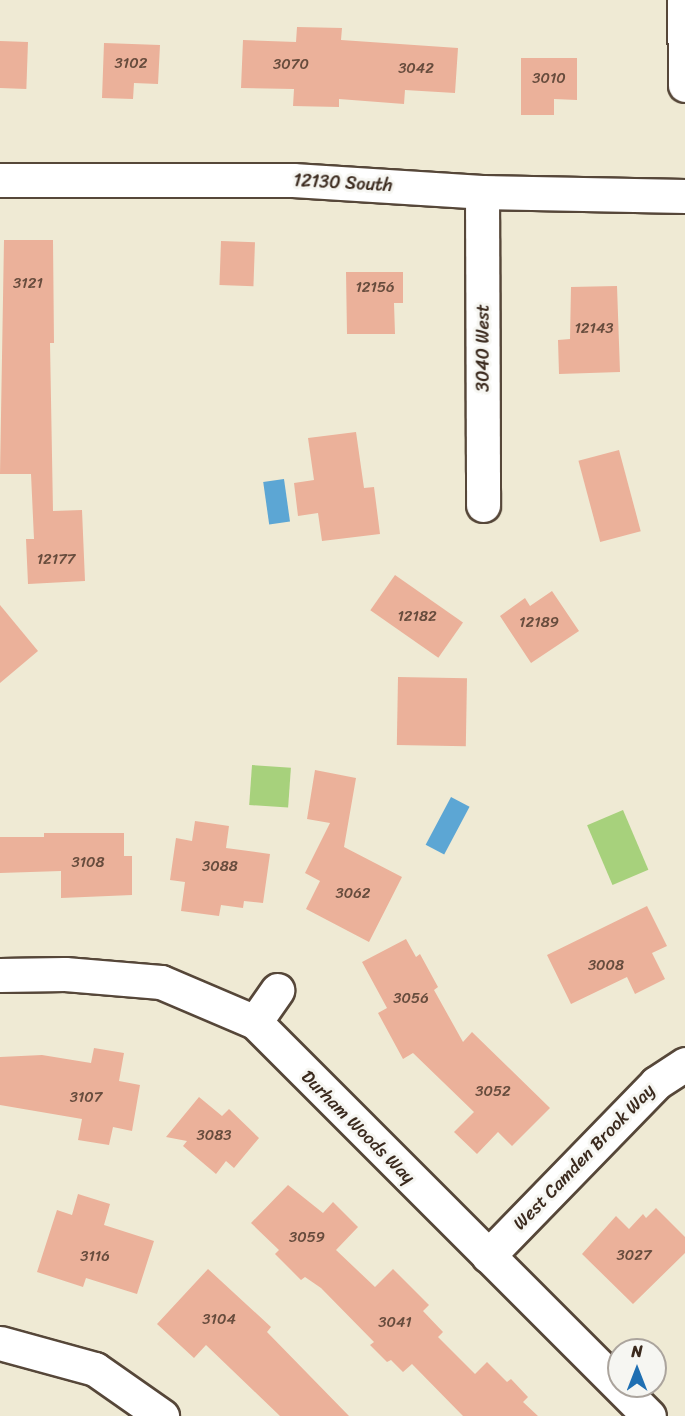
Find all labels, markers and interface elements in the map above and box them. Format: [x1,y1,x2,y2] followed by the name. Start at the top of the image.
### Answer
[115,55,147,73] house number: 3102
[273,56,309,74] house number: 3070
[398,60,434,78] house number: 3042
[532,70,566,88] house number: 3010
[293,170,393,196] street label: 12130 South
[13,275,43,293] house number: 3121
[355,279,395,297] house number: 12156
[472,304,494,392] street label: 3040 West
[574,320,614,338] house number: 12143
[37,551,75,569] house number: 12177
[397,608,437,626] house number: 12182
[519,614,559,632] house number: 12189
[71,854,105,872] house number: 3108
[202,858,238,876] house number: 3088
[336,885,370,903] house number: 3062
[588,957,624,975] house number: 3008
[393,990,429,1008] house number: 3056
[297,1066,419,1188] street label: Durham Woods Way
[509,1079,659,1235] street label: West Camden Brook Way
[475,1083,511,1101] house number: 3052
[70,1089,102,1107] house number: 3107
[197,1127,231,1145] house number: 3083
[289,1229,325,1247] house number: 3059
[617,1247,651,1265] house number: 3027
[80,1248,110,1266] house number: 3116
[202,1311,236,1329] house number: 3104
[378,1314,412,1332] house number: 3041
[631,1337,643,1366] text: N
[607,1338,667,1398] north arrow

